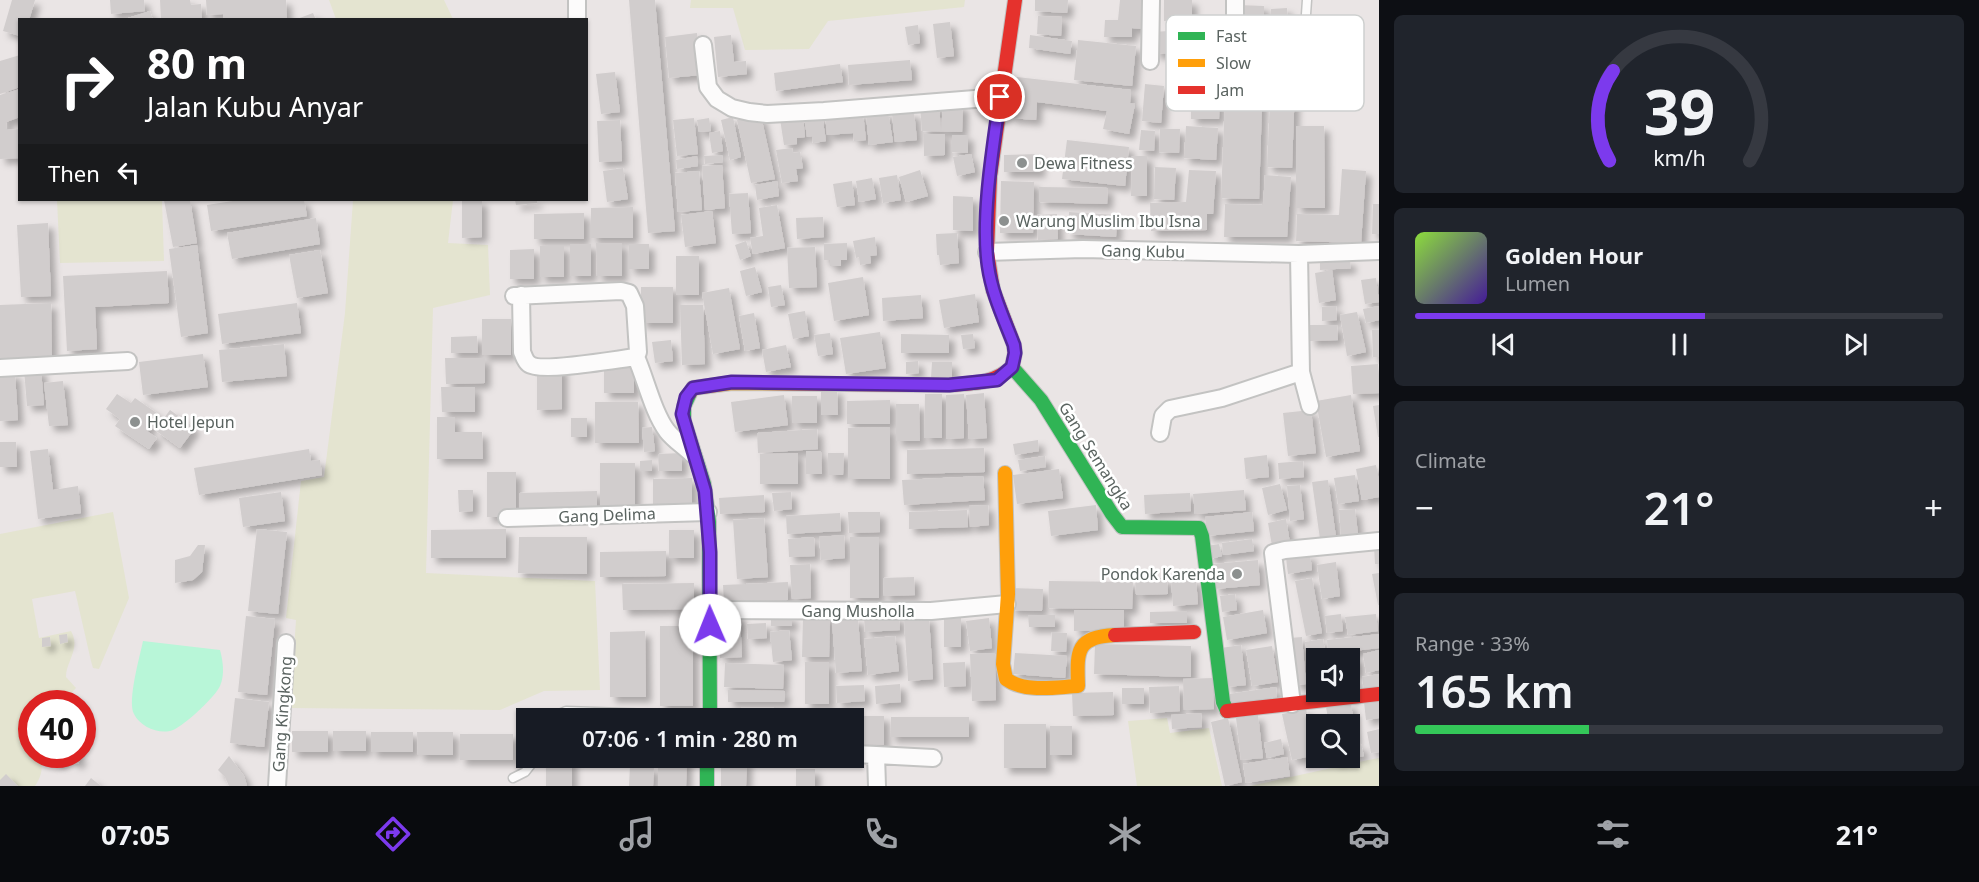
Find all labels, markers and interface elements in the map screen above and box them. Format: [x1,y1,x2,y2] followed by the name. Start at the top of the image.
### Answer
[1166,15,1364,111] legend
[1216,25,1247,47] text: Fast
[147,34,247,91] text: 80 m
[48,42,126,120] icon: right
[1216,52,1251,74] text: Slow
[1643,68,1715,153] text: 39
[974,71,1025,122] pin
[1214,79,1244,101] text: Jam
[983,80,1016,113] icon: arrive
[147,88,363,125] text: Jalan Kubu Anyar
[1653,143,1705,172] text: km/h
[1034,152,1133,174] place label: Dewa Fitness
[112,156,145,189] icon: left
[1015,156,1029,170] marker: Dewa Fitness
[48,158,100,188] text: Then
[1016,210,1201,232] place label: Warung Muslim Ibu Isna
[997,214,1011,228] marker: Warung Muslim Ibu Isna
[1101,239,1185,263] street label: Gang Kubu
[1505,240,1643,270] text: Golden Hour
[1505,270,1570,297] text: Lumen
[1487,328,1520,361] icon: previous
[1663,328,1696,361] icon: pause
[1839,328,1872,361] icon: next
[1054,398,1138,514] street label: Gang Semangka
[147,411,235,433] place label: Hotel Jepun
[128,415,142,429] marker: Hotel Jepun
[1415,447,1486,474] text: Climate
[1644,477,1714,538] text: 21°
[1415,485,1434,530] text: −
[1924,485,1943,530] text: +
[558,502,656,528] street label: Gang Delima
[1101,563,1225,585] place label: Pondok Karenda
[1230,567,1244,581] marker: Pondok Karenda
[678,593,742,657] position arrow
[801,600,915,622] street label: Gang Musholla
[1415,630,1530,657] text: Range · 33%
[1306,648,1360,768] map controls
[1306,648,1360,702] button: sound
[267,655,297,773] street label: Gang Kingkong
[1415,660,1574,721] text: 165 km
[18,690,96,768] speed limit sign: 40
[1306,714,1360,768] button: search
[582,723,798,753] text: 07:06 · 1 min · 280 m
[372,813,414,855] icon: directions
[616,813,658,855] icon: music
[860,813,902,855] icon: phone
[1104,813,1146,855] icon: climate
[1348,813,1390,855] icon: car
[1592,813,1634,855] icon: filters
[101,816,170,853] text: 07:05
[1836,816,1878,853] text: 21°

